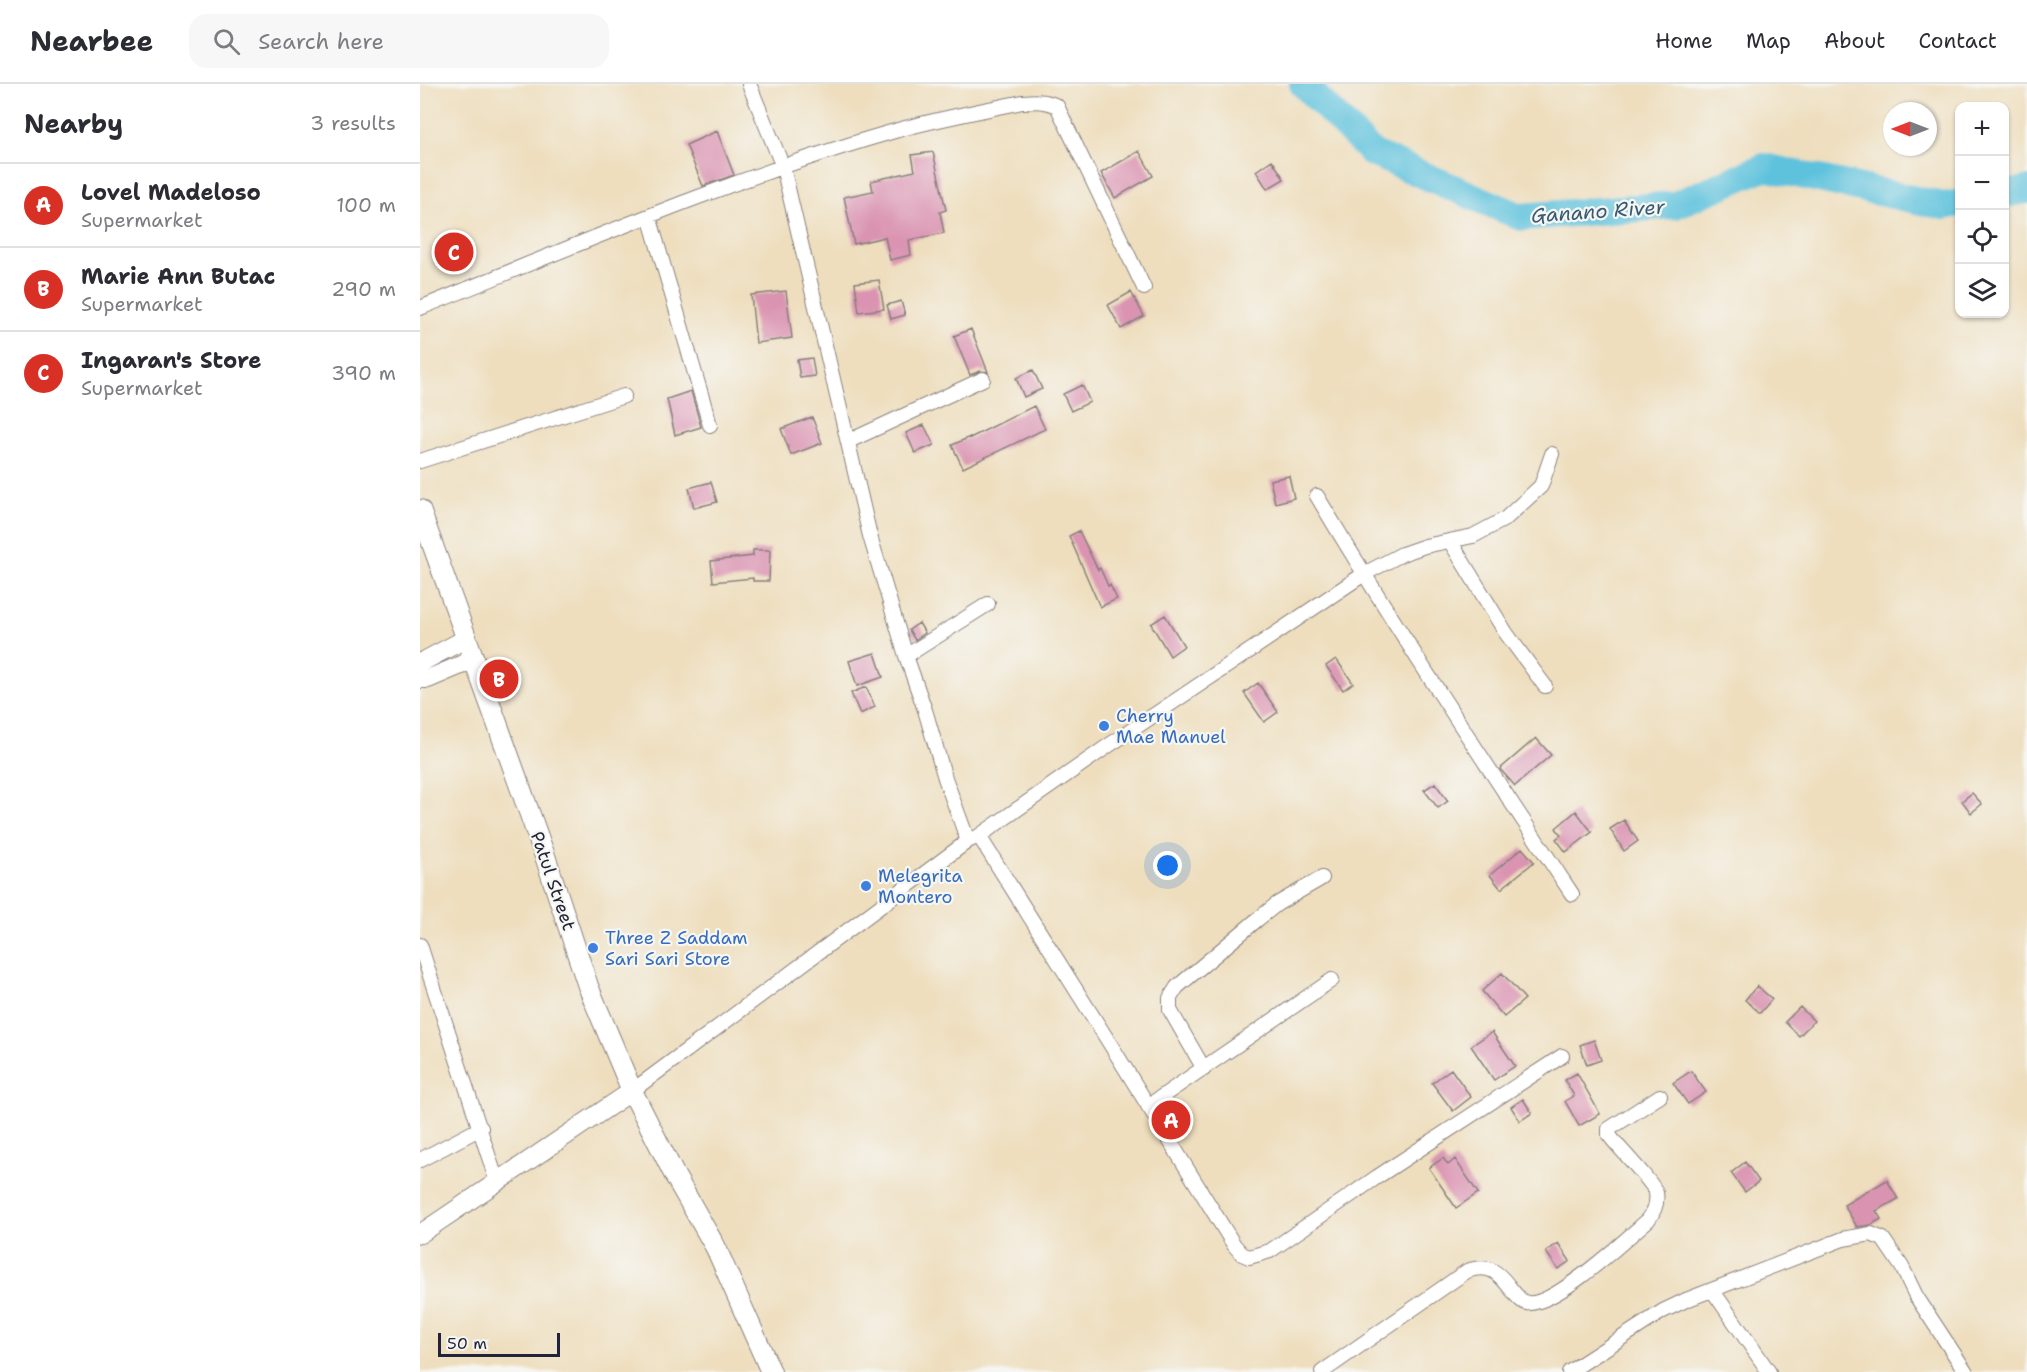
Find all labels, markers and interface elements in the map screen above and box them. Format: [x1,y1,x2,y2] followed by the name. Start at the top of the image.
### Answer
[189,14,609,68] search box
[30,22,153,60] text: Nearbee
[210,25,243,58] icon: search
[258,27,384,56] text: Search here
[1655,27,1713,55] text: Home
[1746,27,1791,55] text: Map
[1824,27,1885,55] text: About
[1918,27,1997,55] text: Contact
[1883,102,1937,156] north arrow
[1955,102,2009,318] map controls
[1955,102,2009,156] button: +
[24,106,123,141] text: Nearby
[310,110,396,136] text: 3 results
[1955,156,2009,210] button: −
[81,178,261,207] text: Lovel Madeloso
[36,192,51,218] text: A
[336,192,396,218] text: 100 m
[1530,193,1666,229] water label: Ganano River
[81,207,203,233] text: Supermarket
[1955,210,2009,264] button: locate
[435,230,474,274] pin: C
[81,262,275,291] text: Marie Ann Butac
[1955,264,2009,318] button: layers
[37,276,50,302] text: B
[331,276,396,302] text: 290 m
[81,291,203,317] text: Supermarket
[81,346,261,375] text: Ingaran's Store
[37,360,50,386] text: C
[331,360,396,386] text: 390 m
[81,375,203,401] text: Supermarket
[480,656,518,702] pin: B
[1116,704,1226,749] place label: Cherry Mae Manuel
[1097,719,1111,733] marker: Cherry Mae Manuel
[525,828,581,934] street label: Patul Street
[1153,851,1182,880] your location
[878,864,963,909] place label: Melegrita Montero
[859,879,873,893] marker: Melegrita Montero
[605,926,747,971] place label: Three Z Saddam Sari Sari Store
[586,941,600,955] marker: Three Z Saddam Sari Sari Store
[1152,1098,1191,1142] pin: A
[438,1330,560,1358] scale bar
[447,1333,487,1354] text: 50 m

